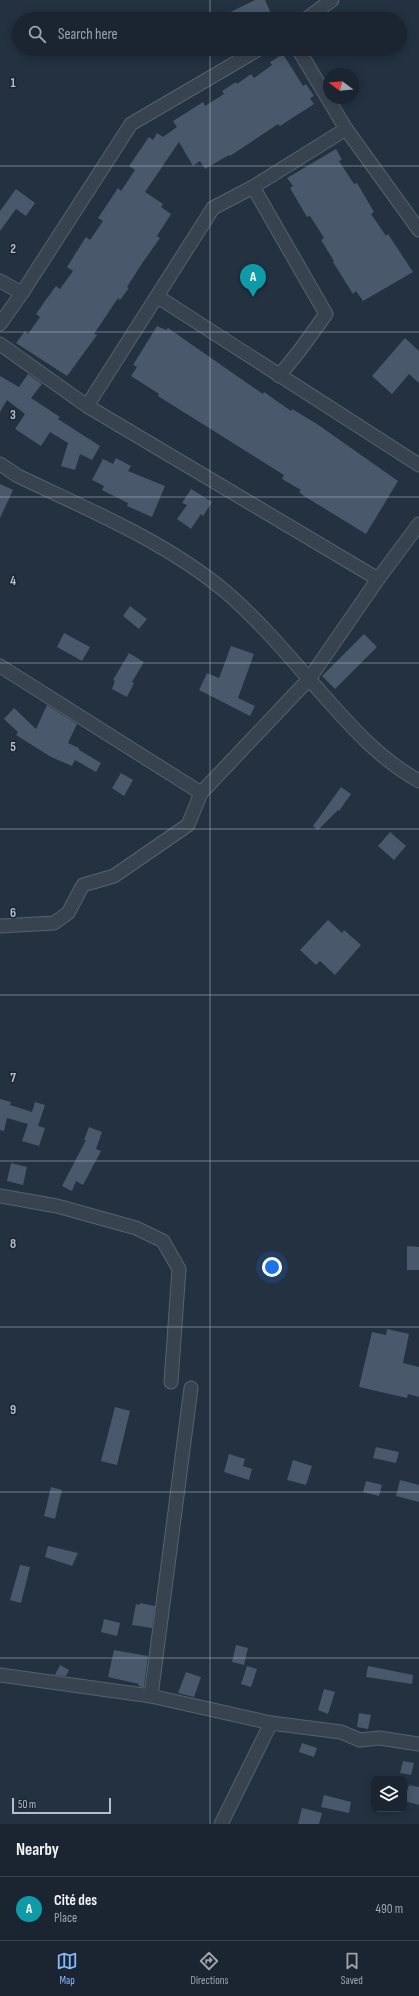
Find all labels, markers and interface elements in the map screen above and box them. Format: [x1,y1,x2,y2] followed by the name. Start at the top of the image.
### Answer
[12,12,407,56] search box
[26,23,48,45] icon: search
[58,25,118,44] text: Search here
[323,68,359,104] north arrow
[10,75,16,91] text: 1
[10,241,16,257] text: 2
[240,264,266,297] pin: A
[10,407,16,423] text: 3
[10,573,16,589] text: 4
[10,739,16,755] text: 5
[10,905,16,921] text: 6
[10,1070,16,1086] text: 7
[10,1236,16,1252] text: 8
[262,1257,282,1277] your location
[10,1402,16,1418] text: 9
[371,1776,407,1812] map controls
[371,1776,407,1812] button: layers
[12,1796,111,1815] scale bar
[18,1798,36,1811] text: 50 m
[16,1840,59,1860] text: Nearby
[54,1891,97,1910] text: Cité des
[26,1901,32,1917] text: A
[376,1901,403,1917] text: 490 m
[54,1910,77,1926] text: Place
[56,1950,78,1987] tab: Map
[191,1950,228,1987] tab: Directions
[341,1950,363,1987] tab: Saved

